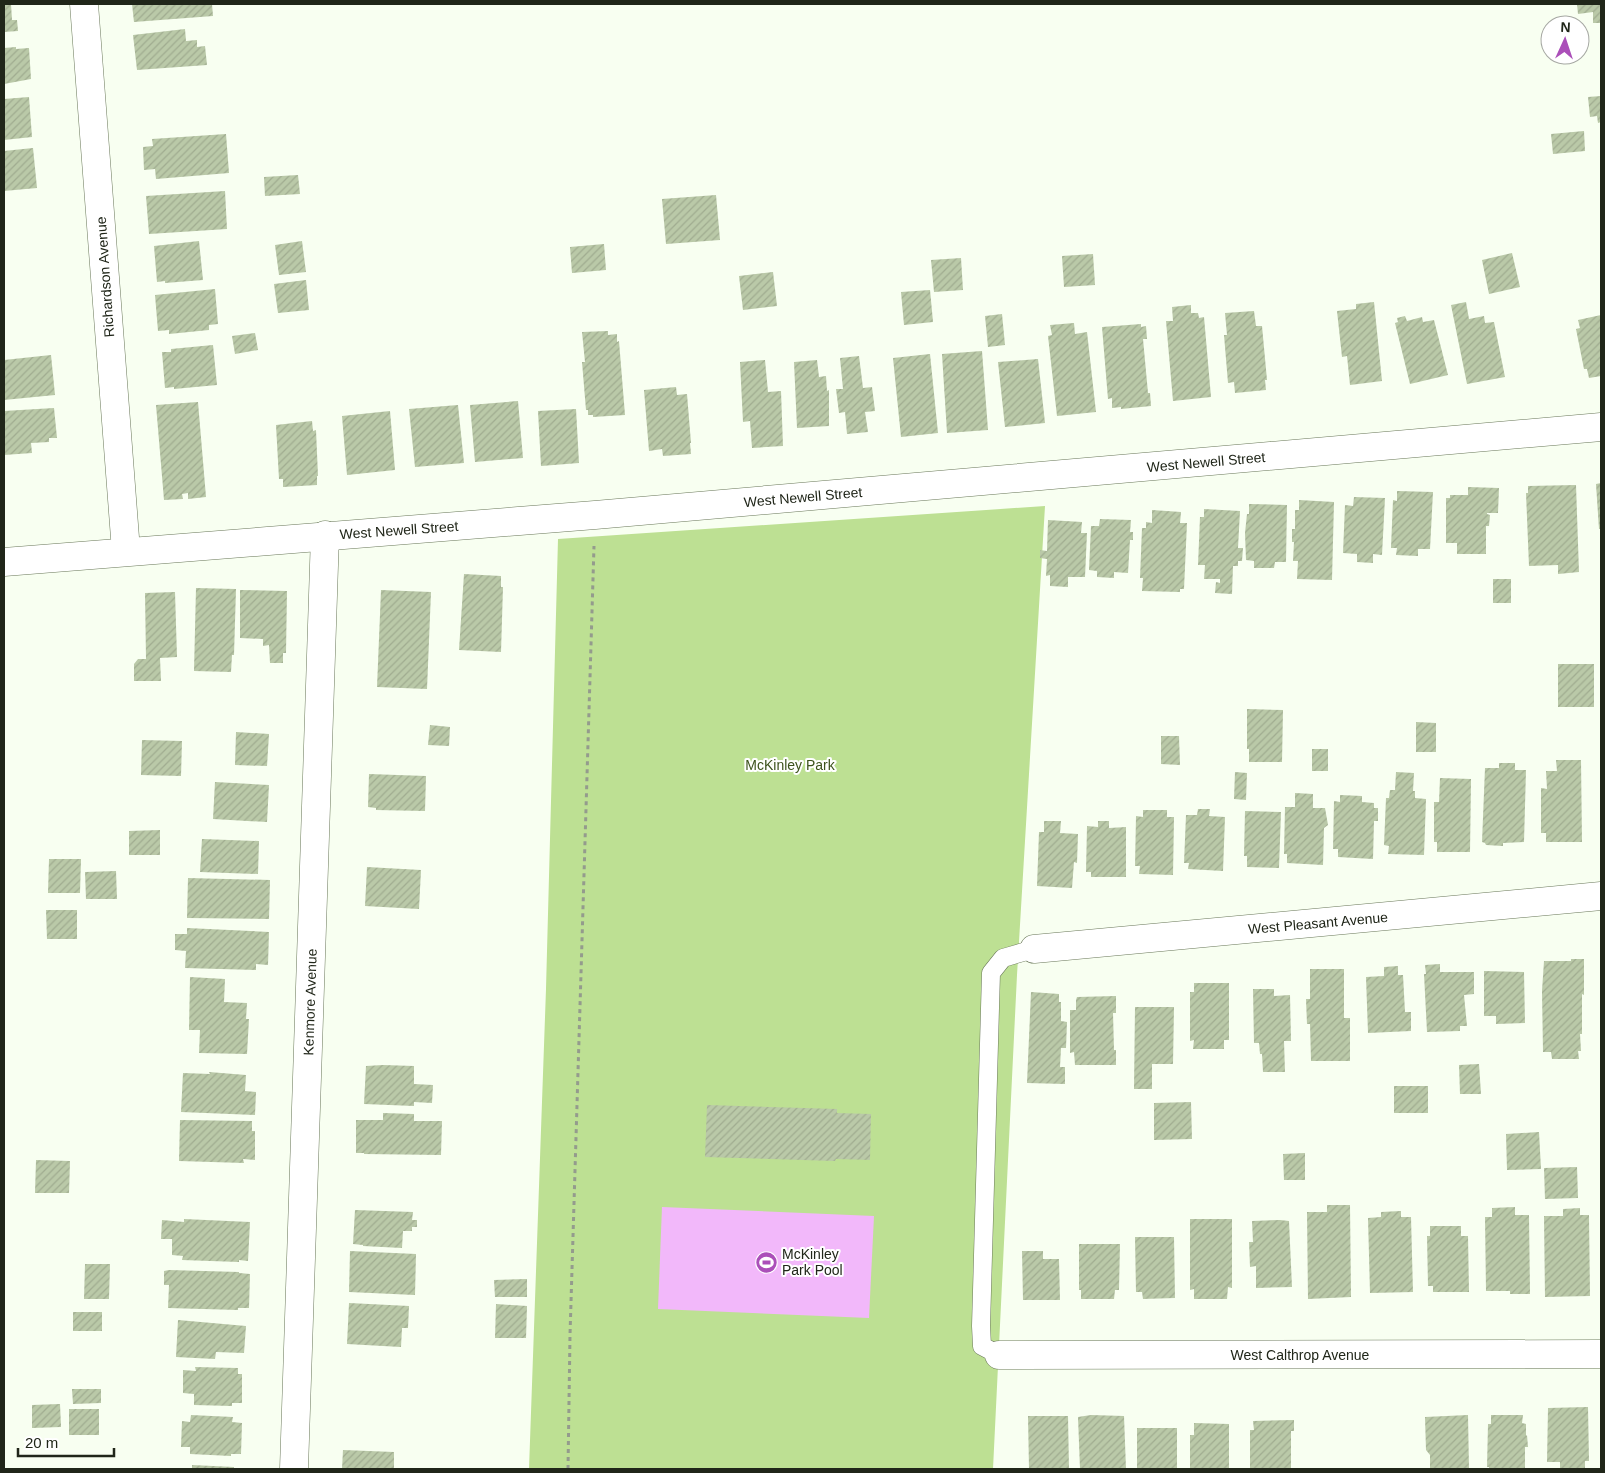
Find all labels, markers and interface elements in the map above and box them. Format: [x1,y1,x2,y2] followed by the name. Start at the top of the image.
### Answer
[1540,15,1590,65] north arrow
[1560,19,1571,35] text: N
[93,216,117,338] street label: Richardson Avenue
[1146,449,1266,475] street label: West Newell Street
[743,484,863,510] street label: West Newell Street
[339,518,459,542] street label: West Newell Street
[745,757,836,773] park label: McKinley Park
[1247,909,1389,937] street label: West Pleasant Avenue
[300,948,320,1056] street label: Kenmore Avenue
[782,1246,843,1278] place label: McKinley Park Pool
[754,1250,778,1274] sports icon: McKinley Park Pool
[1231,1347,1370,1363] street label: West Calthrop Avenue
[18,1426,114,1458] scale bar
[25,1434,58,1451] text: 20 m

